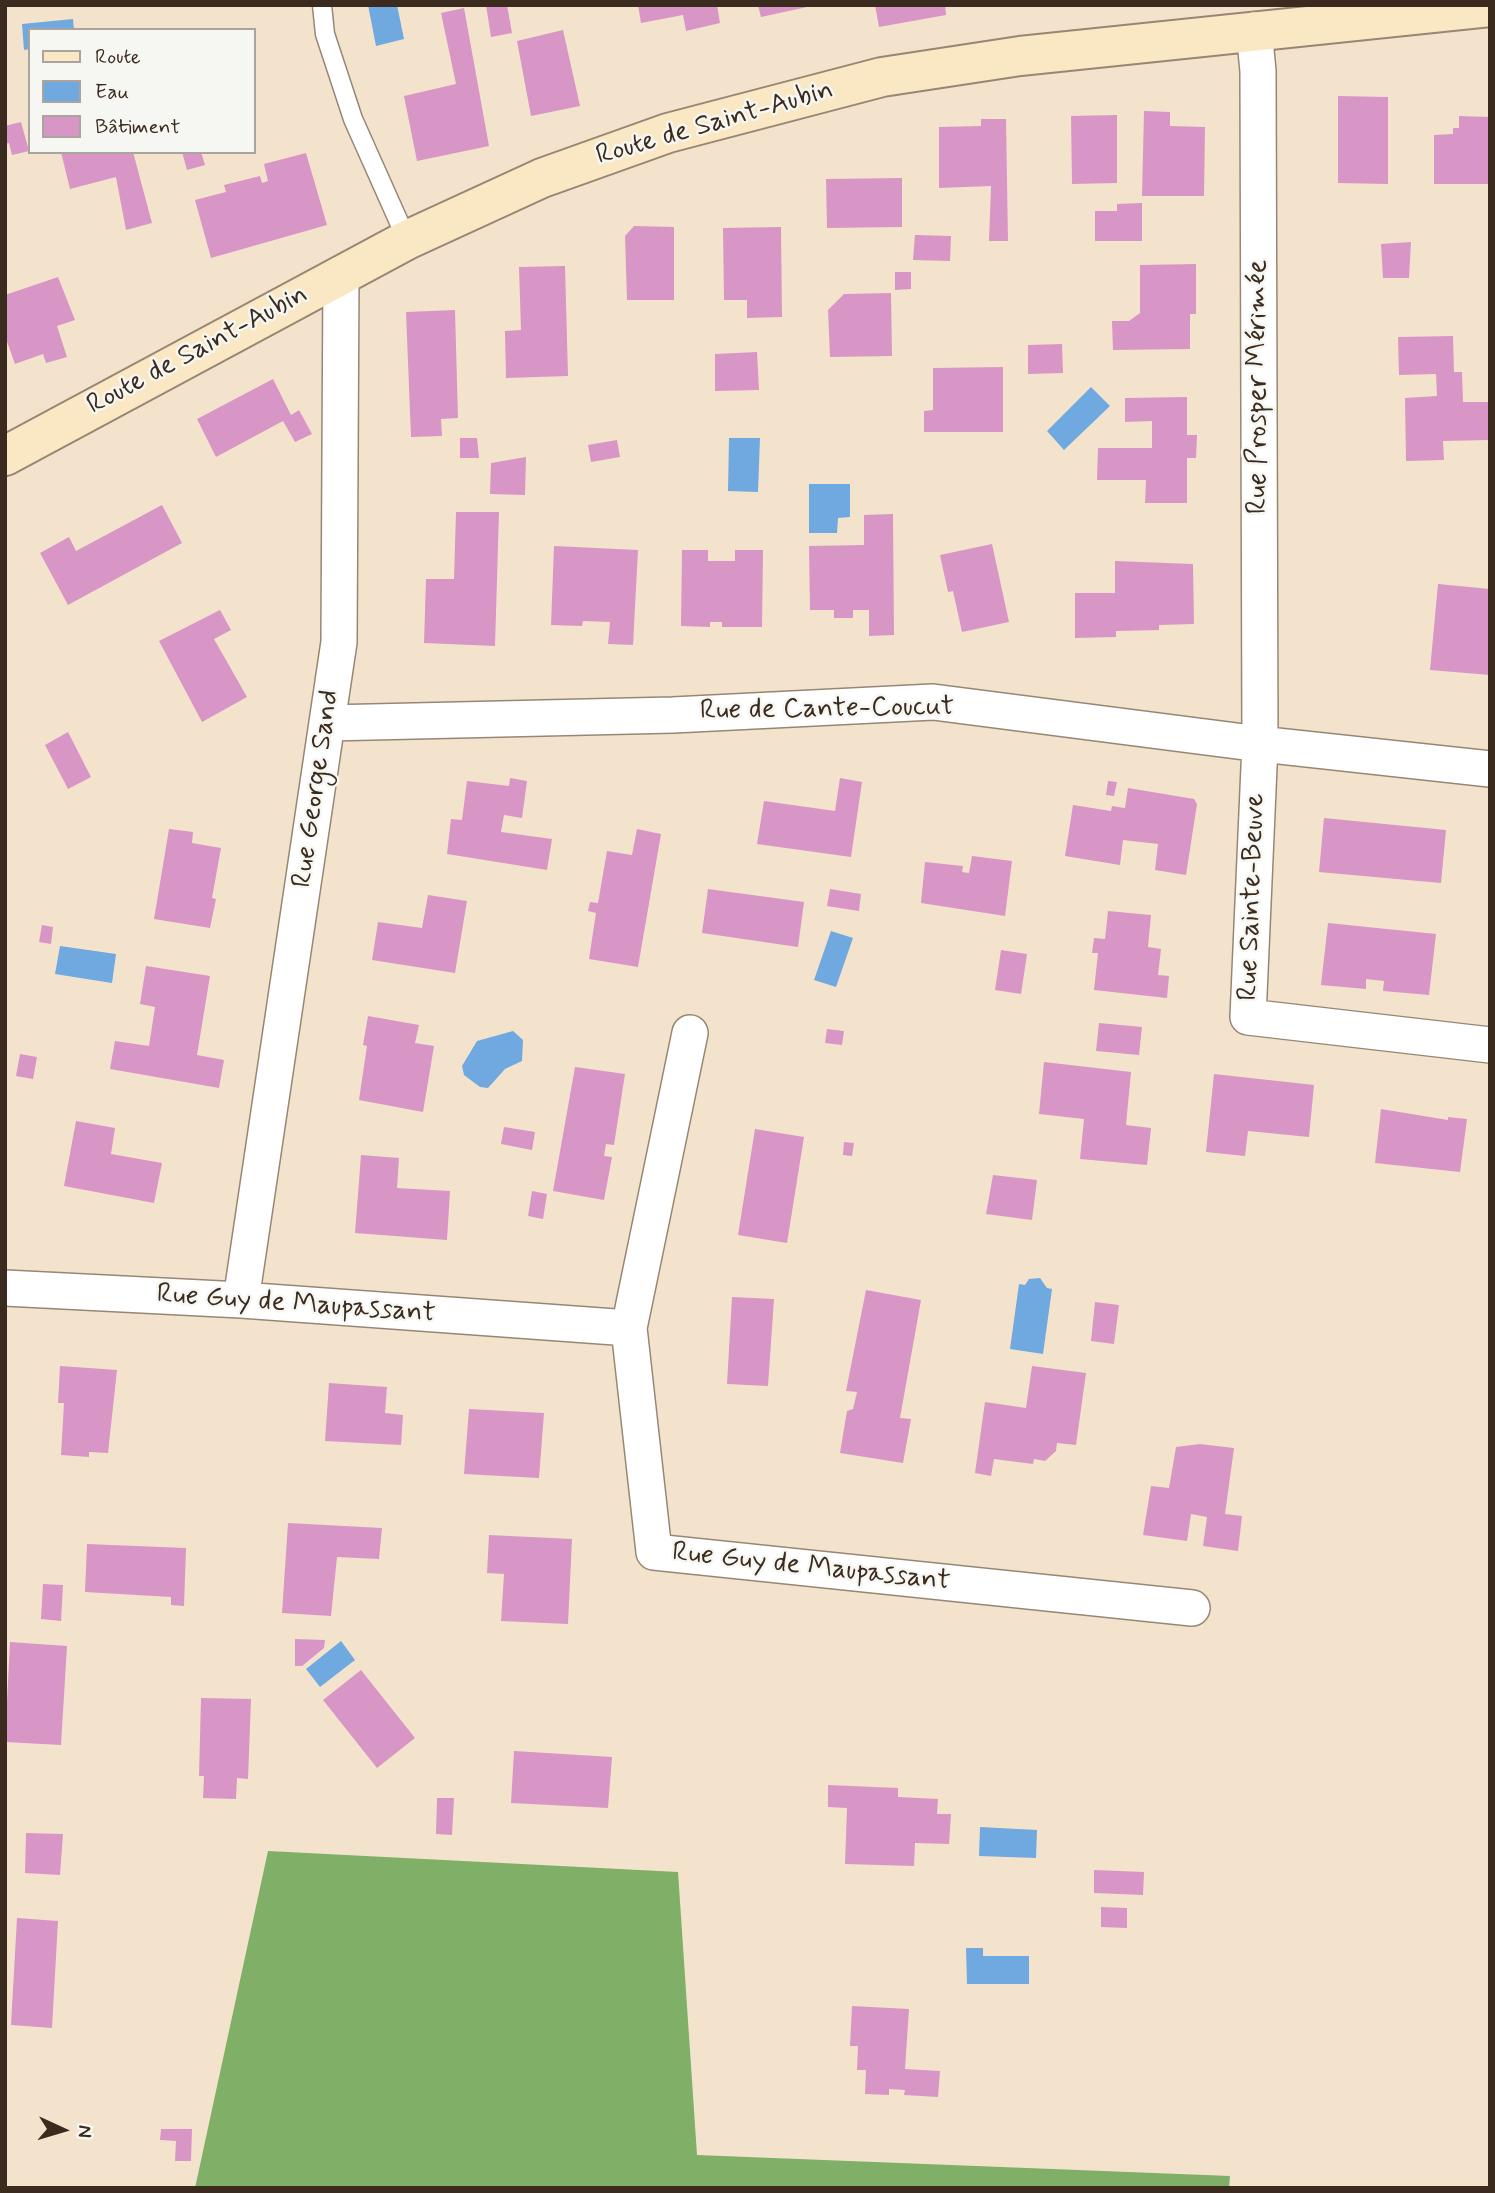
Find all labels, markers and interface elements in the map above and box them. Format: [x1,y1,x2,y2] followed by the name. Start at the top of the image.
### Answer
[28,28,256,154] legend
[95,43,141,71] text: Route
[593,74,837,174] street label: Route de Saint-Aubin
[95,78,129,106] text: Eau
[95,113,180,141] text: Bâtiment
[1242,260,1276,514] street label: Rue Prosper Mérimée
[82,279,314,423] street label: Route de Saint-Aubin
[286,688,348,890] street label: Rue George Sand
[699,691,955,729] street label: Rue de Cante-Coucut
[1233,793,1273,1001] street label: Rue Sainte-Beuve
[156,1278,436,1332] street label: Rue Guy de Maupassant
[670,1537,952,1599] street label: Rue Guy de Maupassant
[28,2095,98,2165] north arrow
[72,2124,97,2139] text: N

